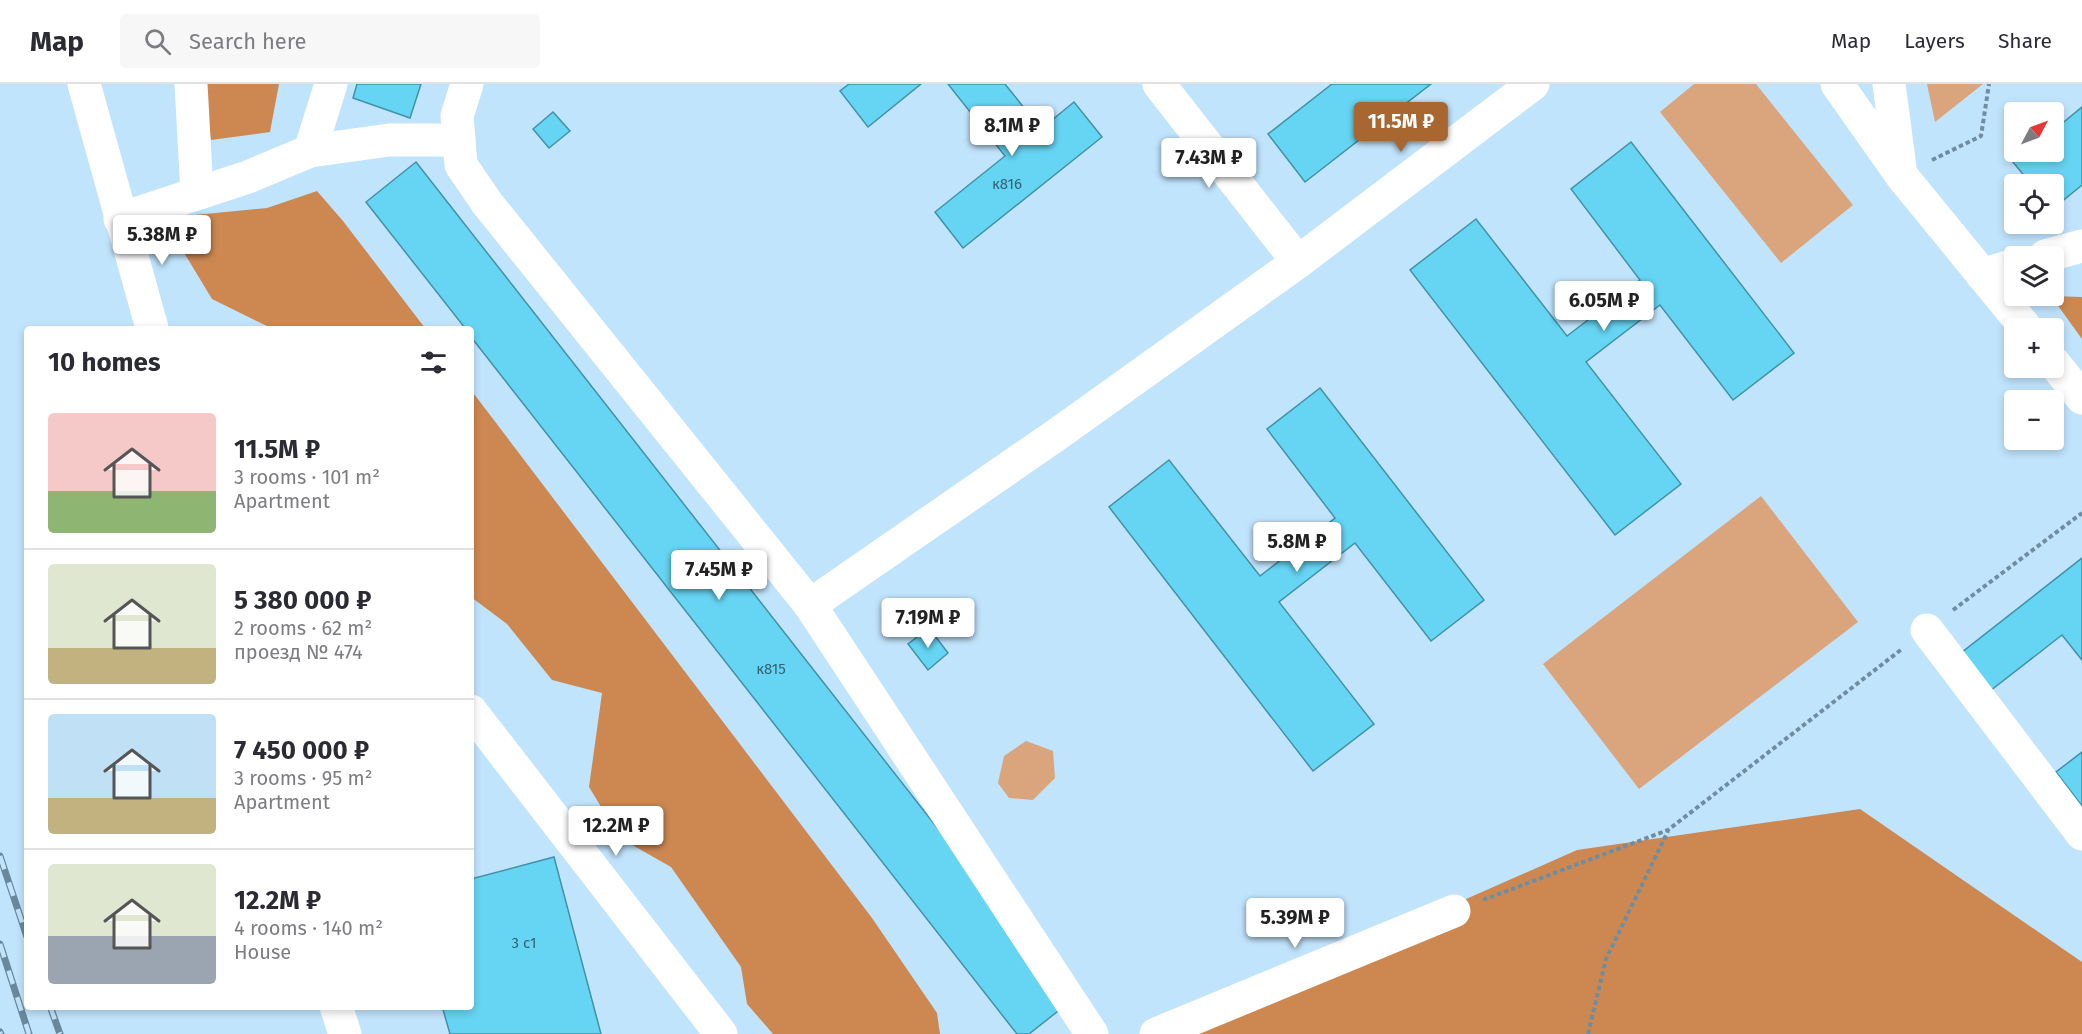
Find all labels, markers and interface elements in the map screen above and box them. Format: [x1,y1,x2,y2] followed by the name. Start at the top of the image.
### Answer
[120,14,540,68] search box
[30,25,84,58] text: Map
[141,25,174,58] icon: search
[189,28,307,55] text: Search here
[1831,28,1871,54] text: Map
[1904,28,1965,54] text: Layers
[1998,28,2052,54] text: Share
[1346,102,1456,153] pin: 11.5M ₽
[2004,102,2064,162] north arrow
[2004,102,2064,450] map controls
[963,106,1061,157] pin: 8.1M ₽
[1368,109,1434,133] text: 11.5M ₽
[984,113,1040,137] text: 8.1M ₽
[1154,138,1264,189] pin: 7.43M ₽
[1175,145,1243,169] text: 7.43M ₽
[2004,174,2064,234] button: locate
[992,175,1022,193] house number: к816
[107,215,217,266] pin: 5.38M ₽
[127,222,197,246] text: 5.38M ₽
[2004,246,2064,306] button: layers
[1549,281,1659,332] pin: 6.05M ₽
[1569,288,1639,312] text: 6.05M ₽
[2004,318,2064,378] button: +
[417,346,450,379] icon: filters
[48,347,161,378] text: 10 homes
[2004,390,2064,450] button: −
[234,434,320,465] text: 11.5M ₽
[96,437,168,509] icon: home
[234,465,380,489] text: 3 rooms · 101 m²
[234,489,330,513] text: Apartment
[1248,522,1346,573] pin: 5.8M ₽
[1267,529,1327,553] text: 5.8M ₽
[664,550,774,601] pin: 7.45M ₽
[685,557,753,581] text: 7.45M ₽
[234,585,371,616] text: 5 380 000 ₽
[96,588,168,660] icon: home
[873,598,983,649] pin: 7.19M ₽
[896,605,961,629] text: 7.19M ₽
[234,616,372,640] text: 2 rooms · 62 m²
[234,640,363,664] text: проезд № 474
[756,660,786,678] house number: к815
[234,735,369,766] text: 7 450 000 ₽
[96,738,168,810] icon: home
[234,766,373,790] text: 3 rooms · 95 m²
[234,790,330,814] text: Apartment
[561,806,671,857] pin: 12.2M ₽
[582,813,650,837] text: 12.2M ₽
[234,885,321,916] text: 12.2M ₽
[96,888,168,960] icon: home
[1240,898,1350,949] pin: 5.39M ₽
[1260,905,1330,929] text: 5.39M ₽
[234,916,383,940] text: 4 rooms · 140 m²
[512,934,536,952] house number: 3 с1
[234,940,291,964] text: House

